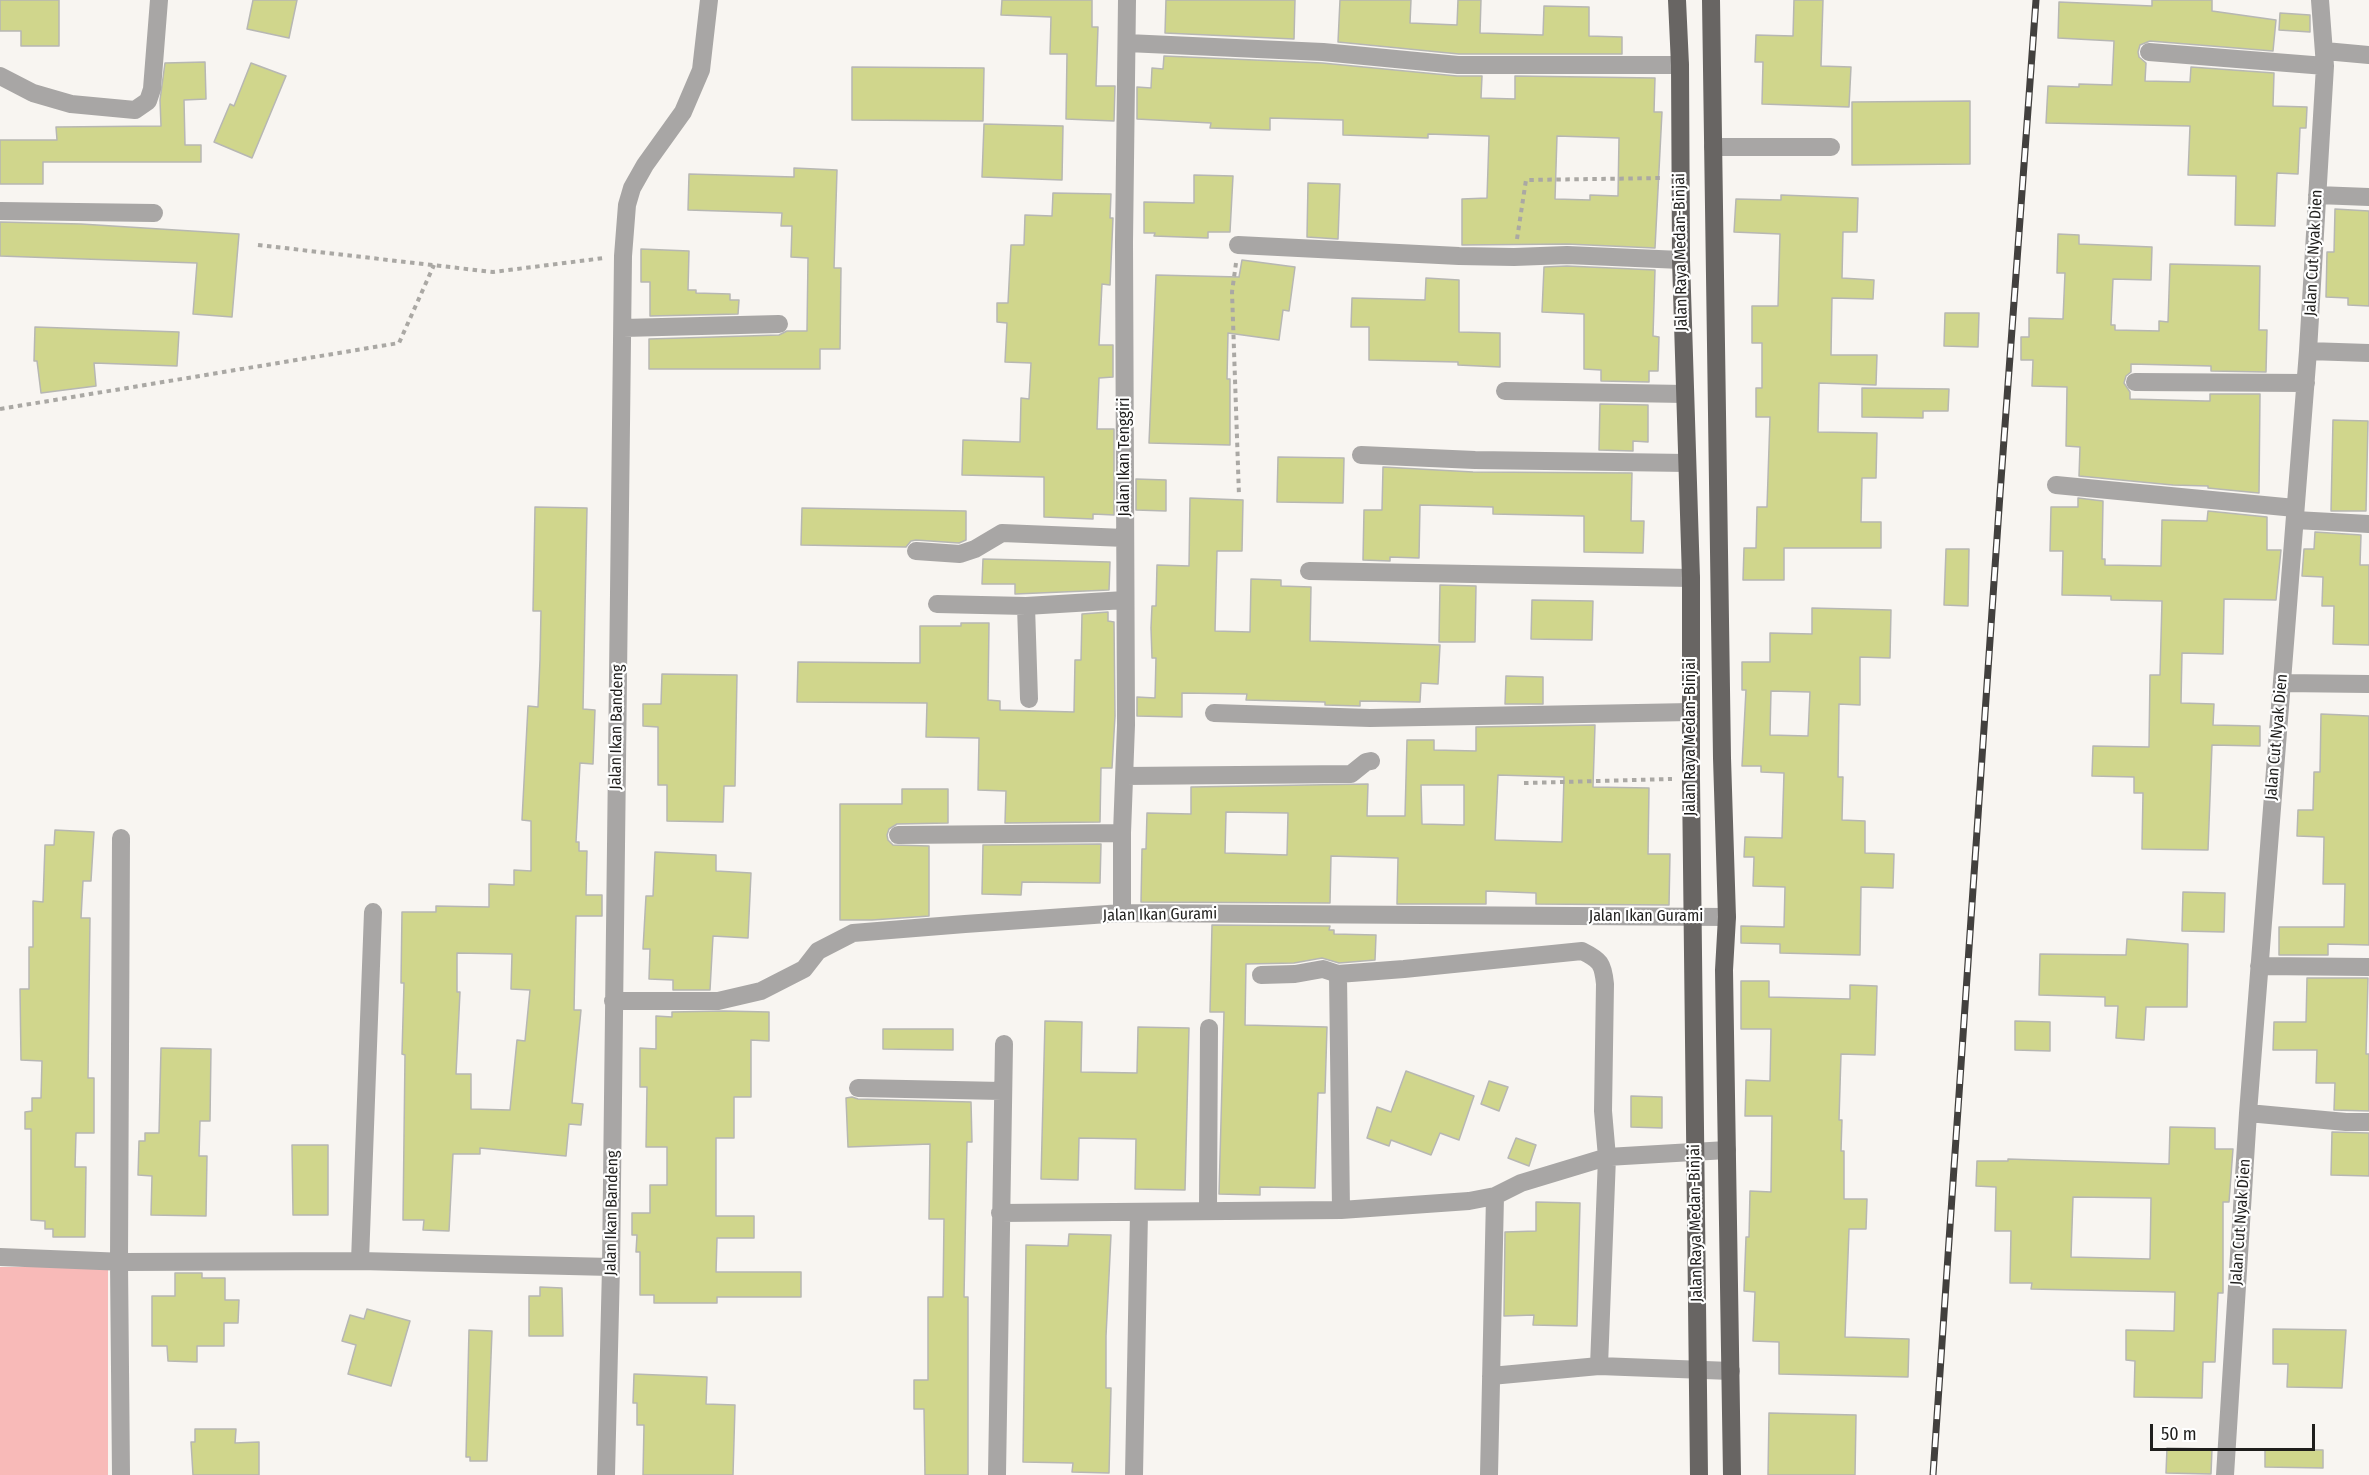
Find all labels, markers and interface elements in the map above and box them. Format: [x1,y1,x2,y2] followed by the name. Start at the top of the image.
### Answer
[1670,173,1692,331] street label: Jalan Raya Medan-Binjai
[2301,189,2327,317] street label: Jalan Cut Nyak Dien
[1115,397,1135,517] street label: Jalan Ikan Tenggiri
[1681,658,1701,816] street label: Jalan Raya Medan-Binjai
[606,664,628,790] street label: Jalan Ikan Bandeng
[2262,673,2292,801] street label: Jalan Cut Nyak Dien
[1103,904,1217,926] street label: Jalan Ikan Gurami
[1589,907,1703,927] street label: Jalan Ikan Gurami
[1685,1144,1707,1302] street label: Jalan Raya Medan-Binjai
[601,1150,623,1276] street label: Jalan Ikan Bandeng
[2227,1158,2255,1286] street label: Jalan Cut Nyak Dien
[2153,1412,2318,1450] scale bar
[2161,1423,2197,1445] text: 50 m

